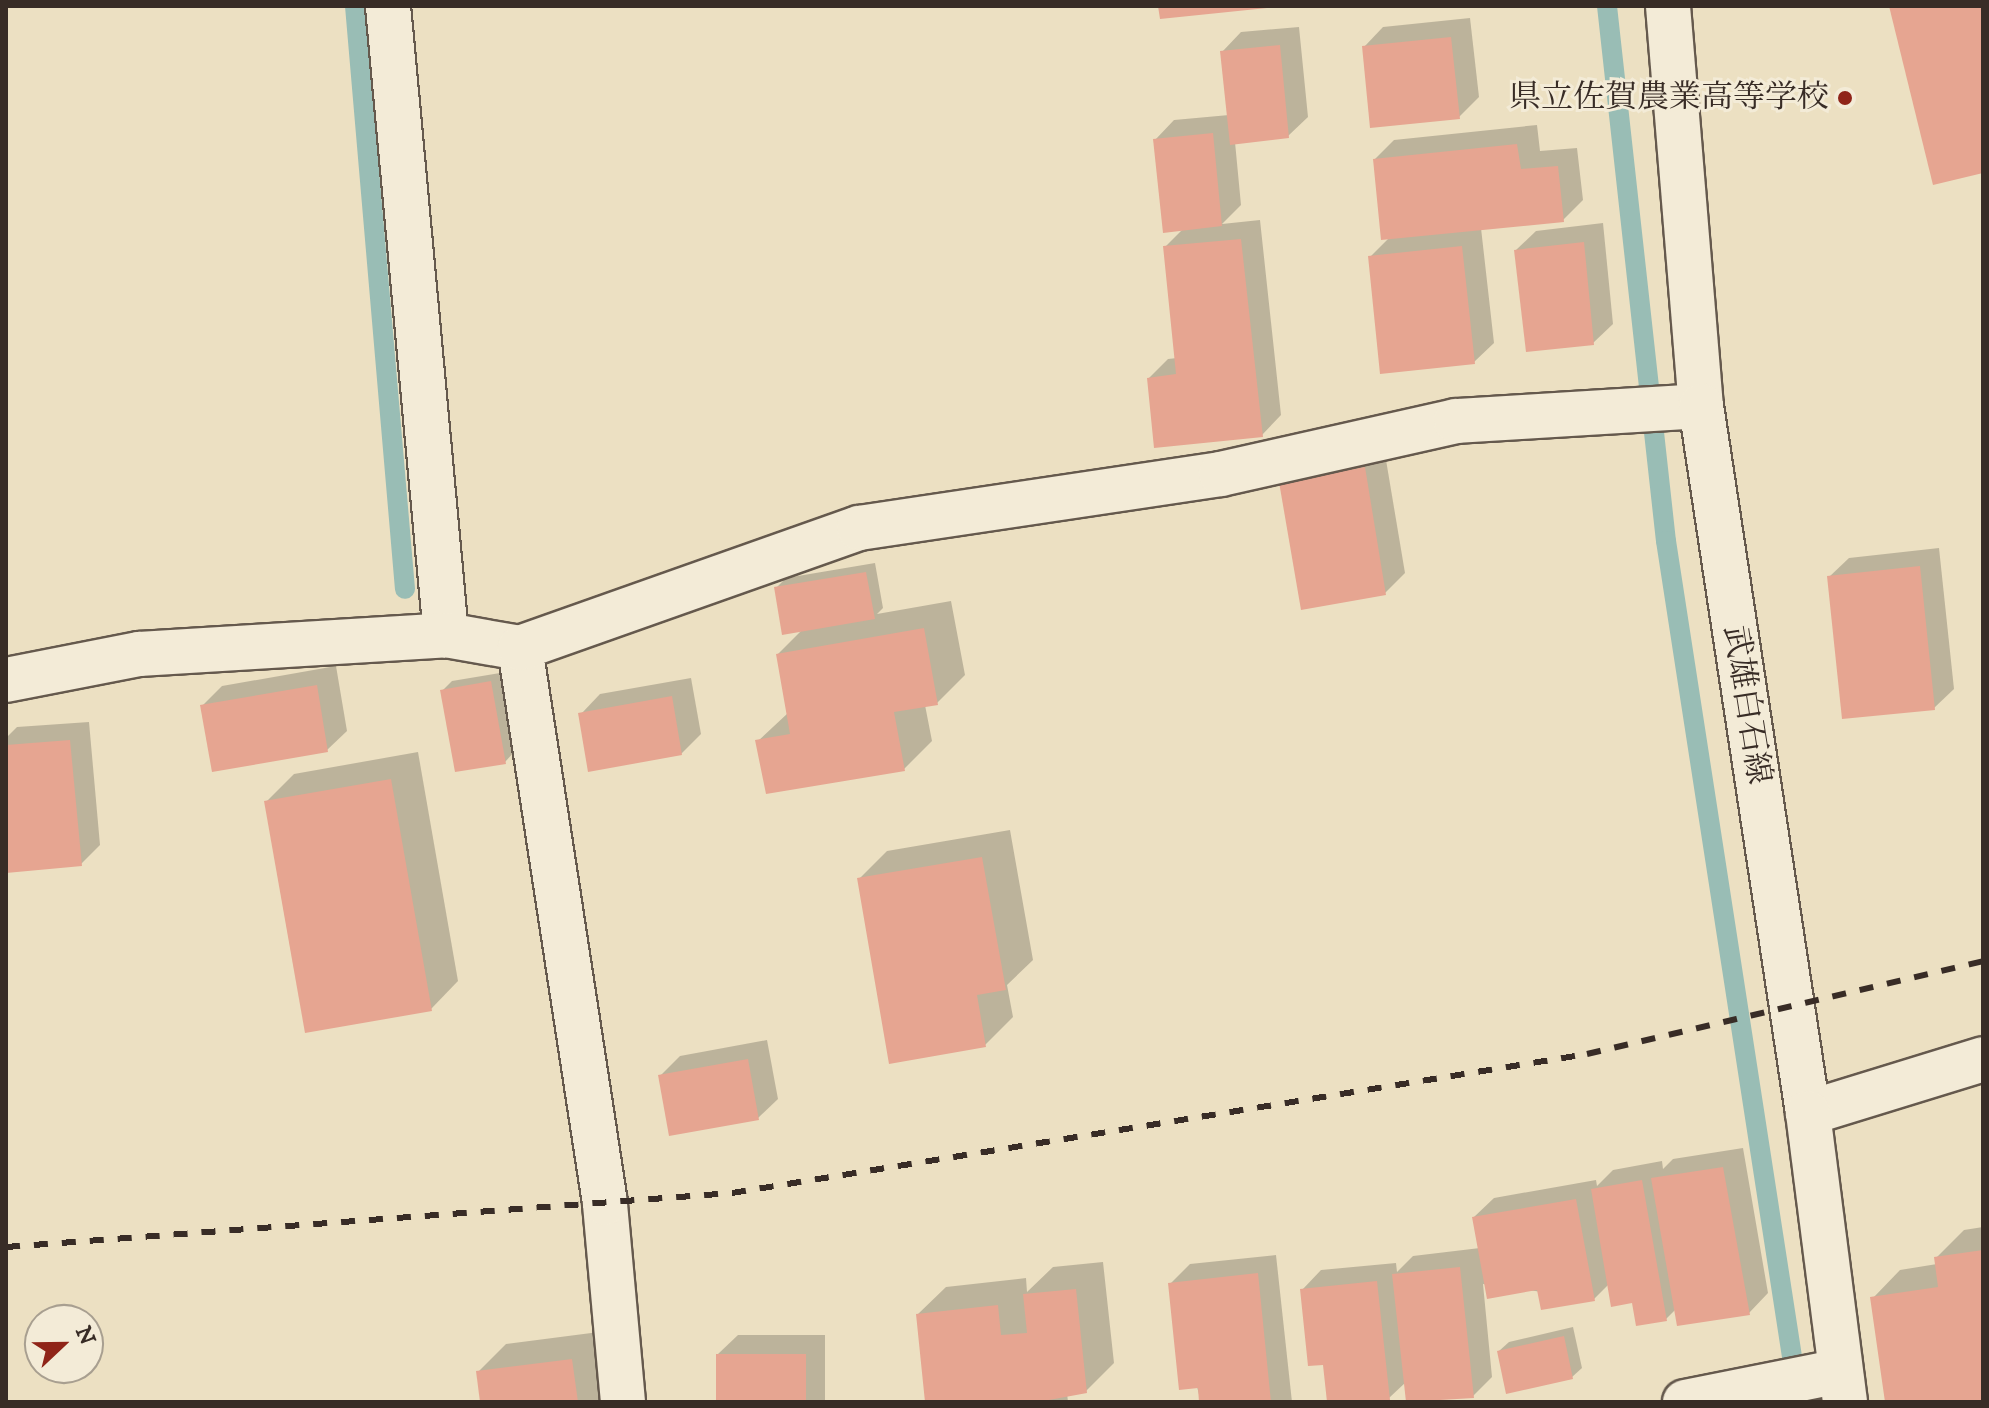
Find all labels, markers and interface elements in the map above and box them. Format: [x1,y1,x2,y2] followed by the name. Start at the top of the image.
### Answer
[1509,79,1829,117] place label: 県立佐賀農業高等学校
[1836,89,1854,107] marker: 県立佐賀農業高等学校
[1715,623,1777,787] street label: 武雄白石線
[24,1304,104,1384] north arrow
[69,1322,101,1349] text: N

